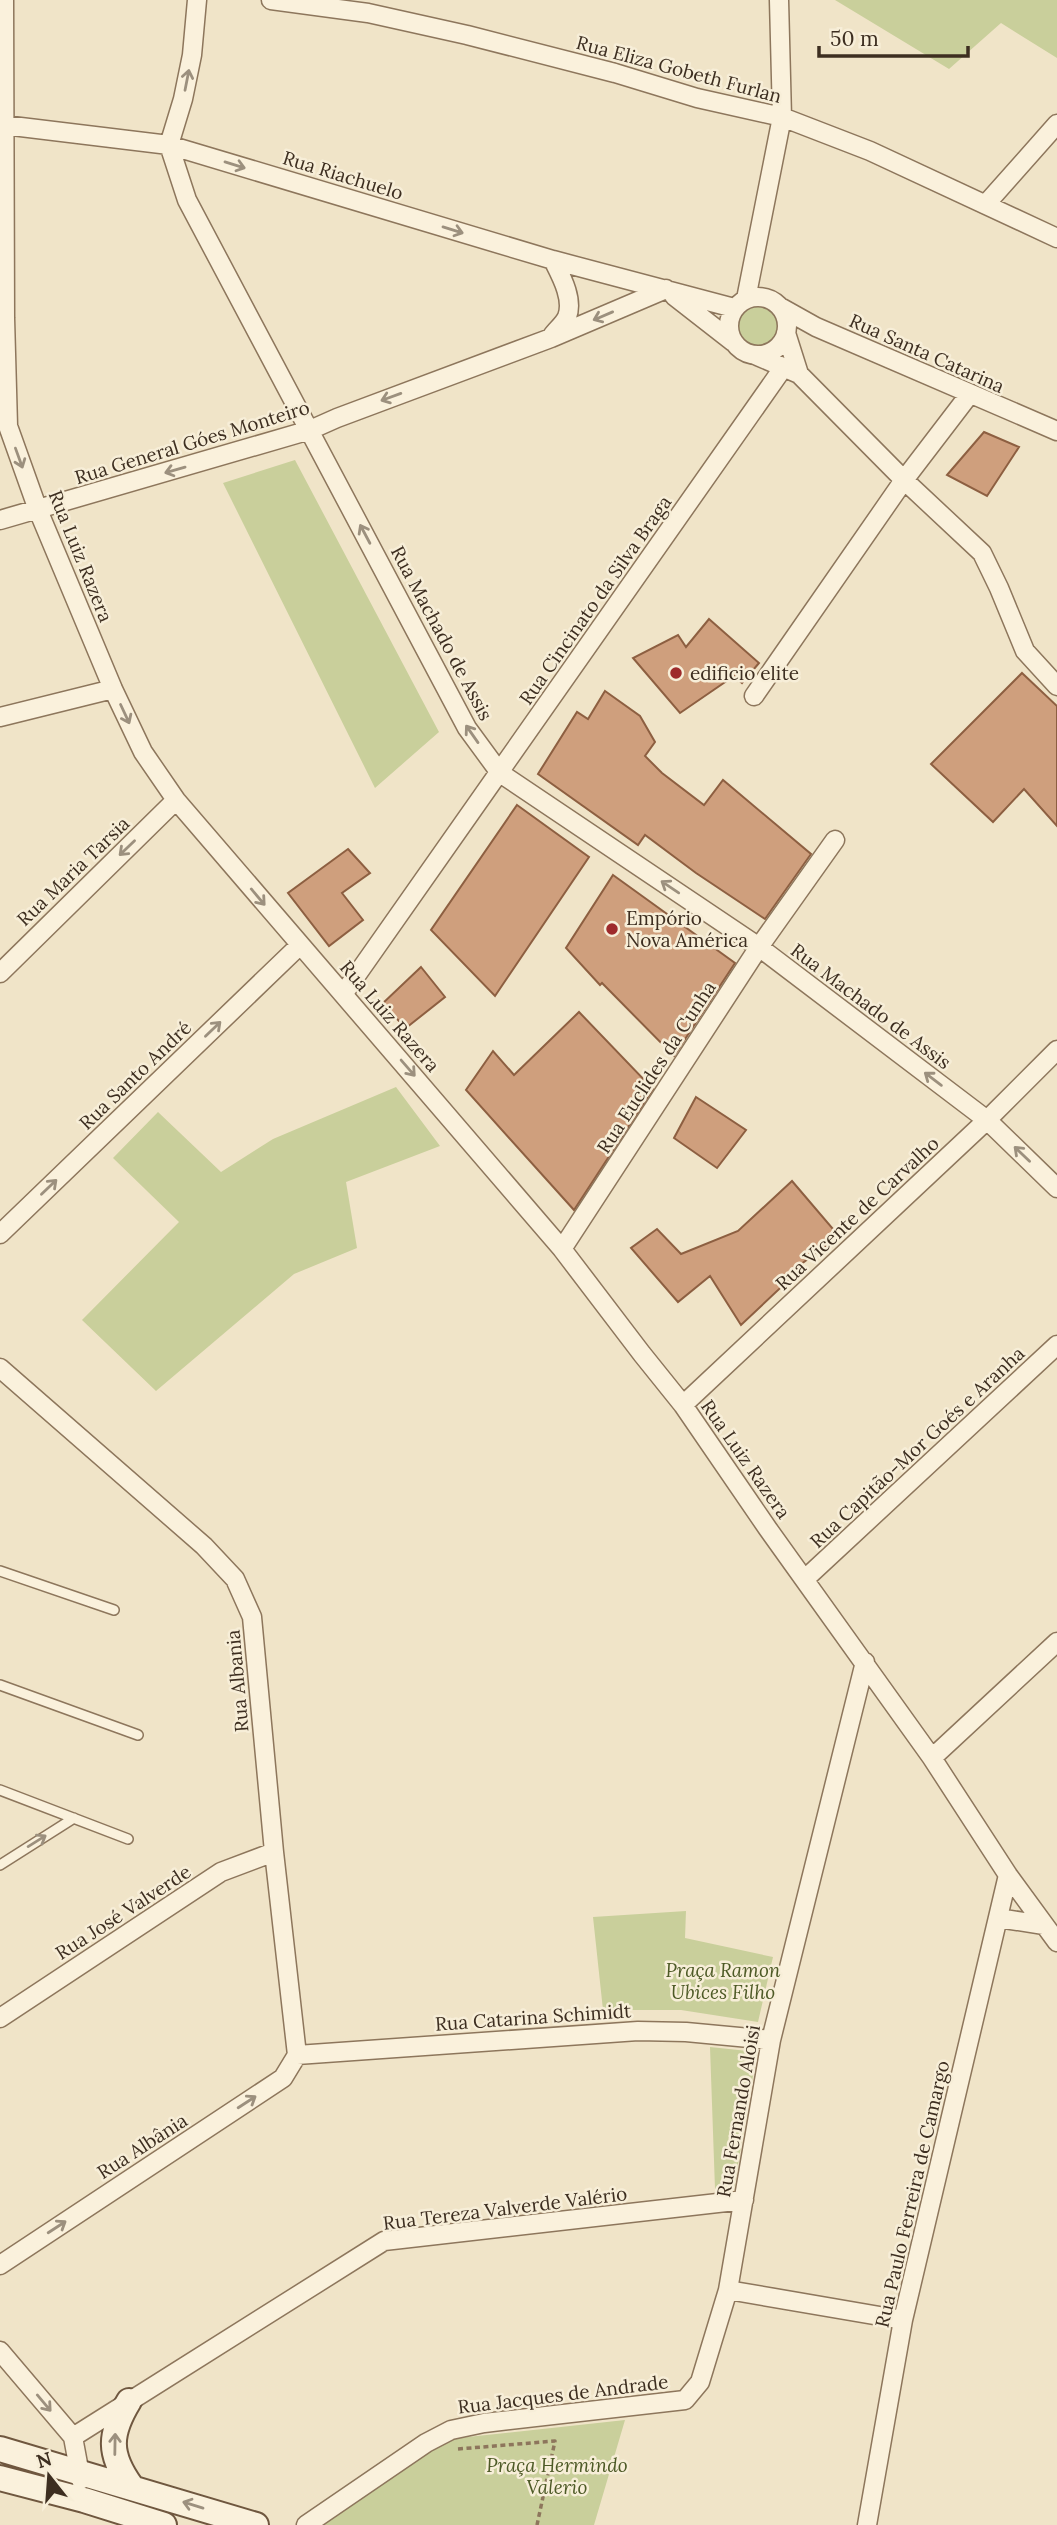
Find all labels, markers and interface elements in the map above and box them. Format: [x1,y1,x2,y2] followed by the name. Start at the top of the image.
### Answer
[819,14,968,58] scale bar
[830,25,879,52] text: 50 m
[574,30,784,108] street label: Rua Eliza Gobeth Furlan
[181,69,194,92] one-way arrow
[280,145,406,205] street label: Rua Riachuelo
[223,159,245,172] one-way arrow
[441,225,463,238] one-way arrow
[846,308,1008,398] street label: Rua Santa Catarina
[593,310,614,323] one-way arrow
[380,392,402,405] one-way arrow
[72,395,312,489] street label: Rua General Góes Monteiro
[14,447,26,469] one-way arrow
[165,464,187,477] one-way arrow
[44,487,118,626] street label: Rua Luiz Razera
[514,491,677,709] street label: Rua Cincinato da Silva Braga
[357,524,371,545] one-way arrow
[386,542,498,725] street label: Rua Machado de Assis
[690,661,799,685] place label: edificio elite
[668,665,684,681] marker: edificio elite
[119,703,132,724] one-way arrow
[465,725,479,744] one-way arrow
[12,811,134,931] street label: Rua Maria Tarsia
[119,839,136,856] one-way arrow
[661,880,680,894] one-way arrow
[249,888,265,906] one-way arrow
[626,906,748,952] place label: Empório Nova América
[604,921,620,937] marker: Empório Nova América
[786,938,956,1074] street label: Rua Machado de Assis
[335,955,445,1077] street label: Rua Luiz Razera
[591,976,721,1158] street label: Rua Euclides da Cunha
[74,1015,196,1135] street label: Rua Santo André
[204,1021,221,1038] one-way arrow
[400,1059,416,1077] one-way arrow
[924,1071,942,1086] one-way arrow
[770,1131,944,1295] street label: Rua Vicente de Carvalho
[1014,1146,1031,1163] one-way arrow
[40,1178,57,1195] one-way arrow
[805,1341,1029,1553] street label: Rua Capitão-Mor Goés e Aranha
[696,1395,796,1523] street label: Rua Luiz Razera
[221,1629,253,1733] street label: Rua Albania
[27,1834,47,1848] one-way arrow
[51,1859,195,1965] street label: Rua José Valverde
[665,1958,781,2004] park label: Praça Ramon Ubices Filho
[434,1998,633,2036] street label: Rua Catarina Schimidt
[711,2023,765,2199] street label: Rua Fernando Aloisi
[870,2058,954,2330] street label: Rua Paulo Ferreira de Camargo
[237,2095,256,2109] one-way arrow
[92,2108,192,2184] street label: Rua Albânia
[382,2181,628,2235] street label: Rua Tereza Valverde Valério
[47,2220,66,2234] one-way arrow
[456,2369,670,2419] street label: Rua Jacques de Andrade
[36,2393,52,2411] one-way arrow
[108,2433,122,2456] one-way arrow
[14,2441,84,2511] north arrow
[33,2446,55,2473] text: N
[486,2453,628,2499] park label: Praça Hermindo Valerio
[183,2498,205,2511] one-way arrow

